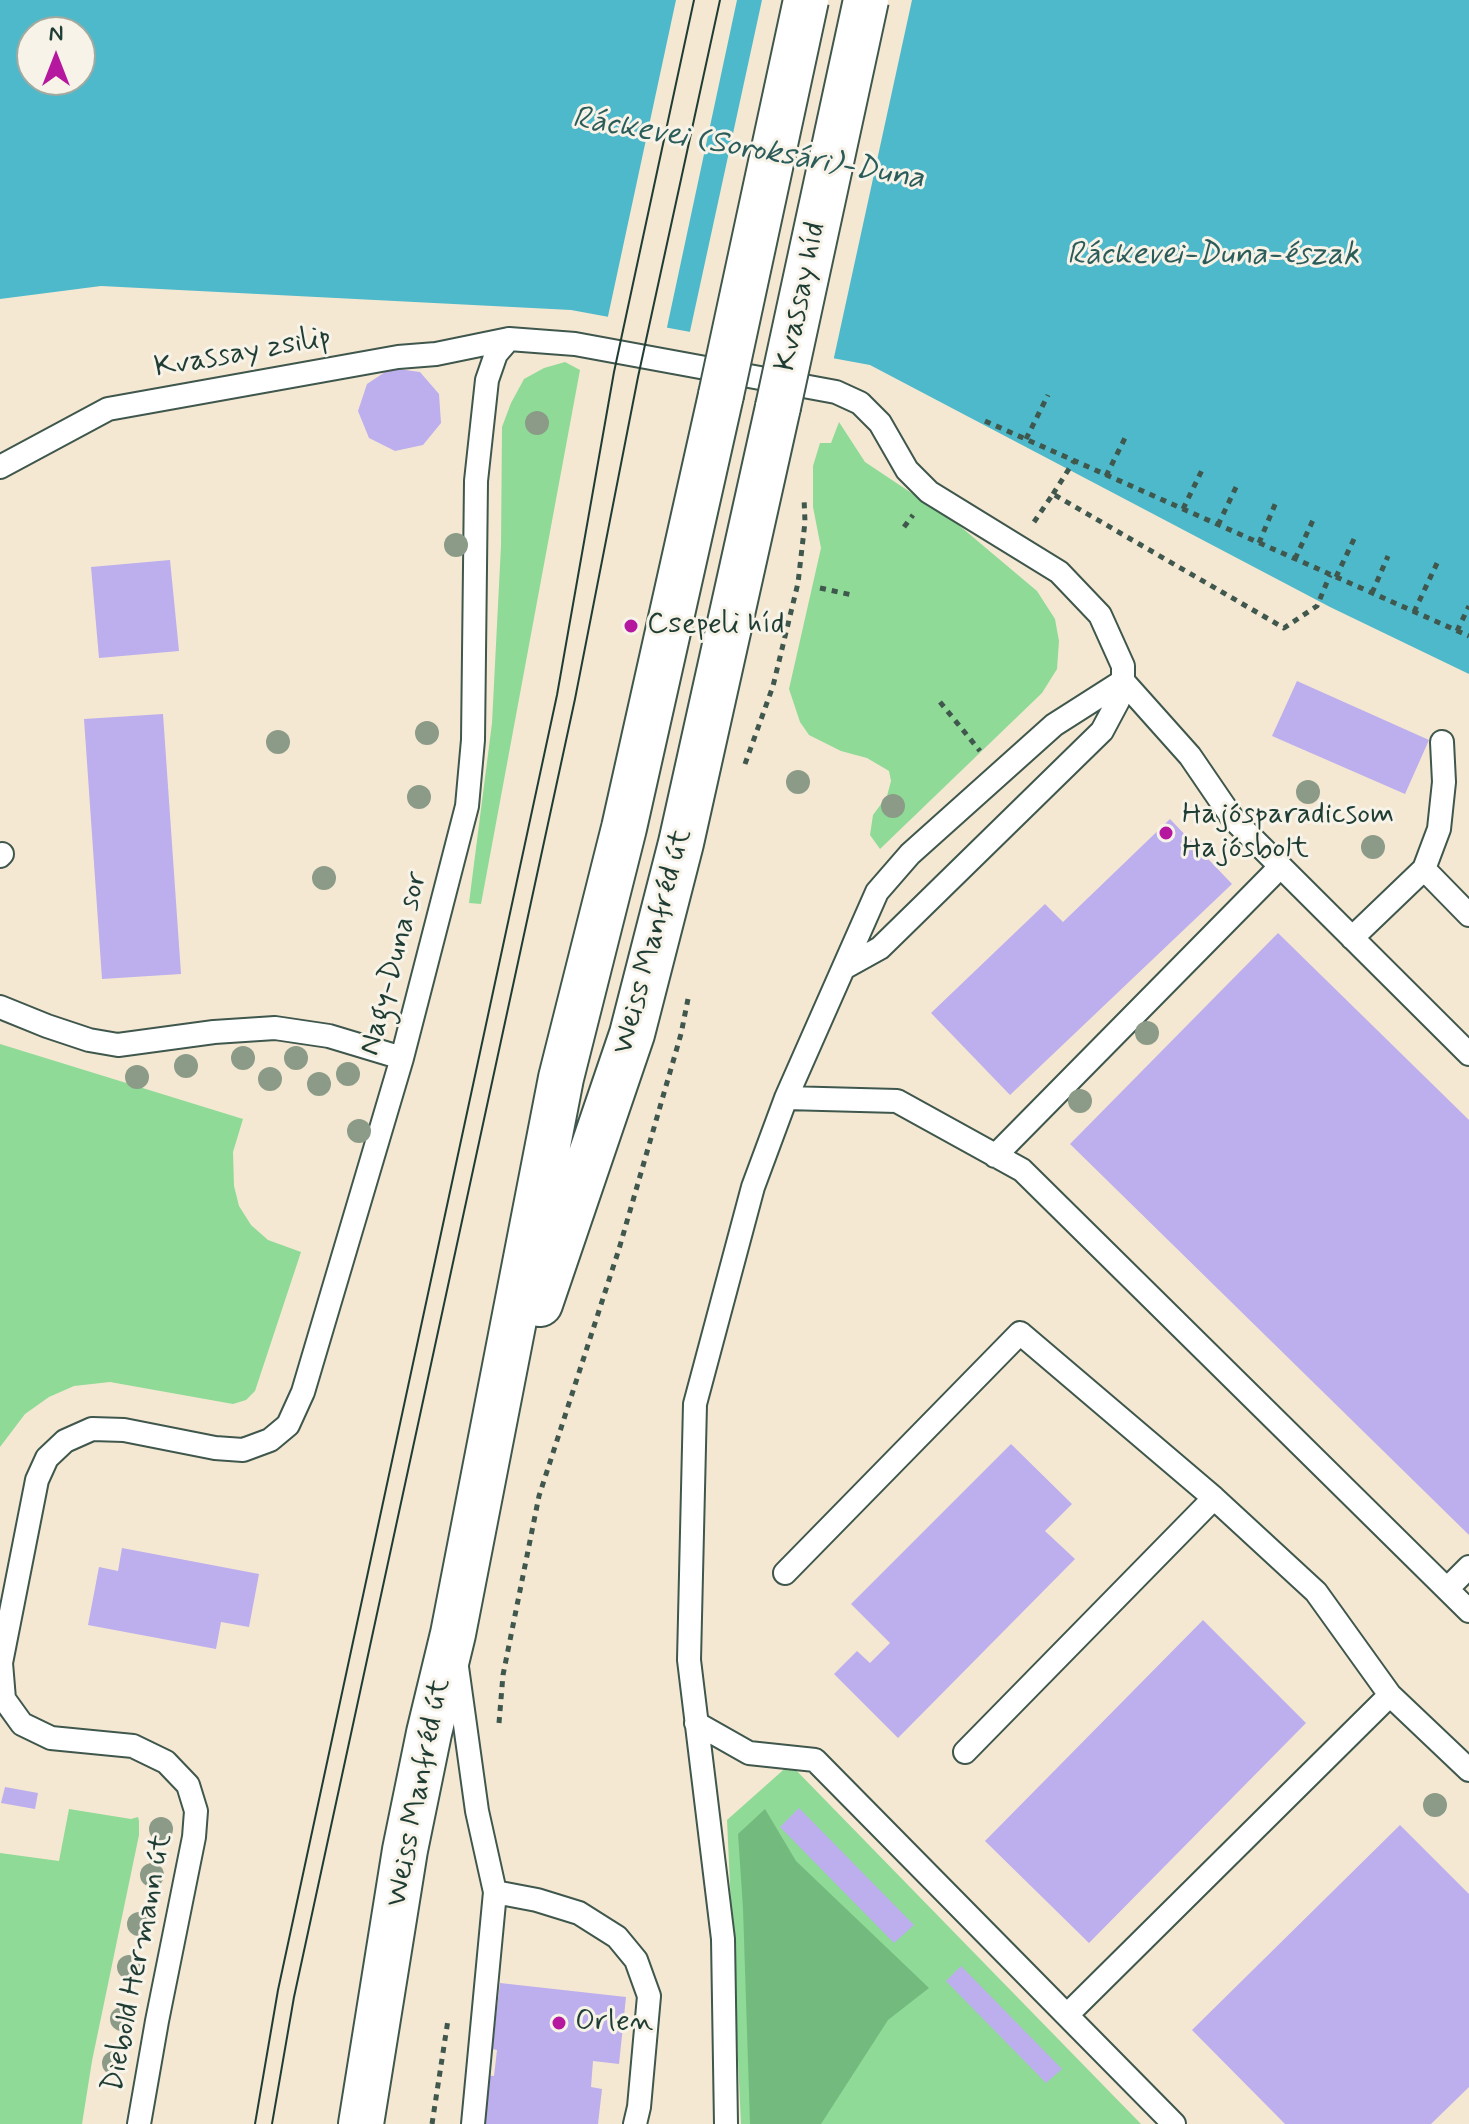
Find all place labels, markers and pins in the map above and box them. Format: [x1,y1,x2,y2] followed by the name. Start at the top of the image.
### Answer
[647,608,784,644] place label: Csepeli híd
[622,617,640,635] marker: Csepeli híd
[1182,798,1394,868] place label: Hajósparadicsom Hajósbolt
[1157,824,1175,842] marker: Hajósparadicsom Hajósbolt
[575,2005,653,2041] place label: Orlen
[550,2014,568,2032] marker: Orlen

